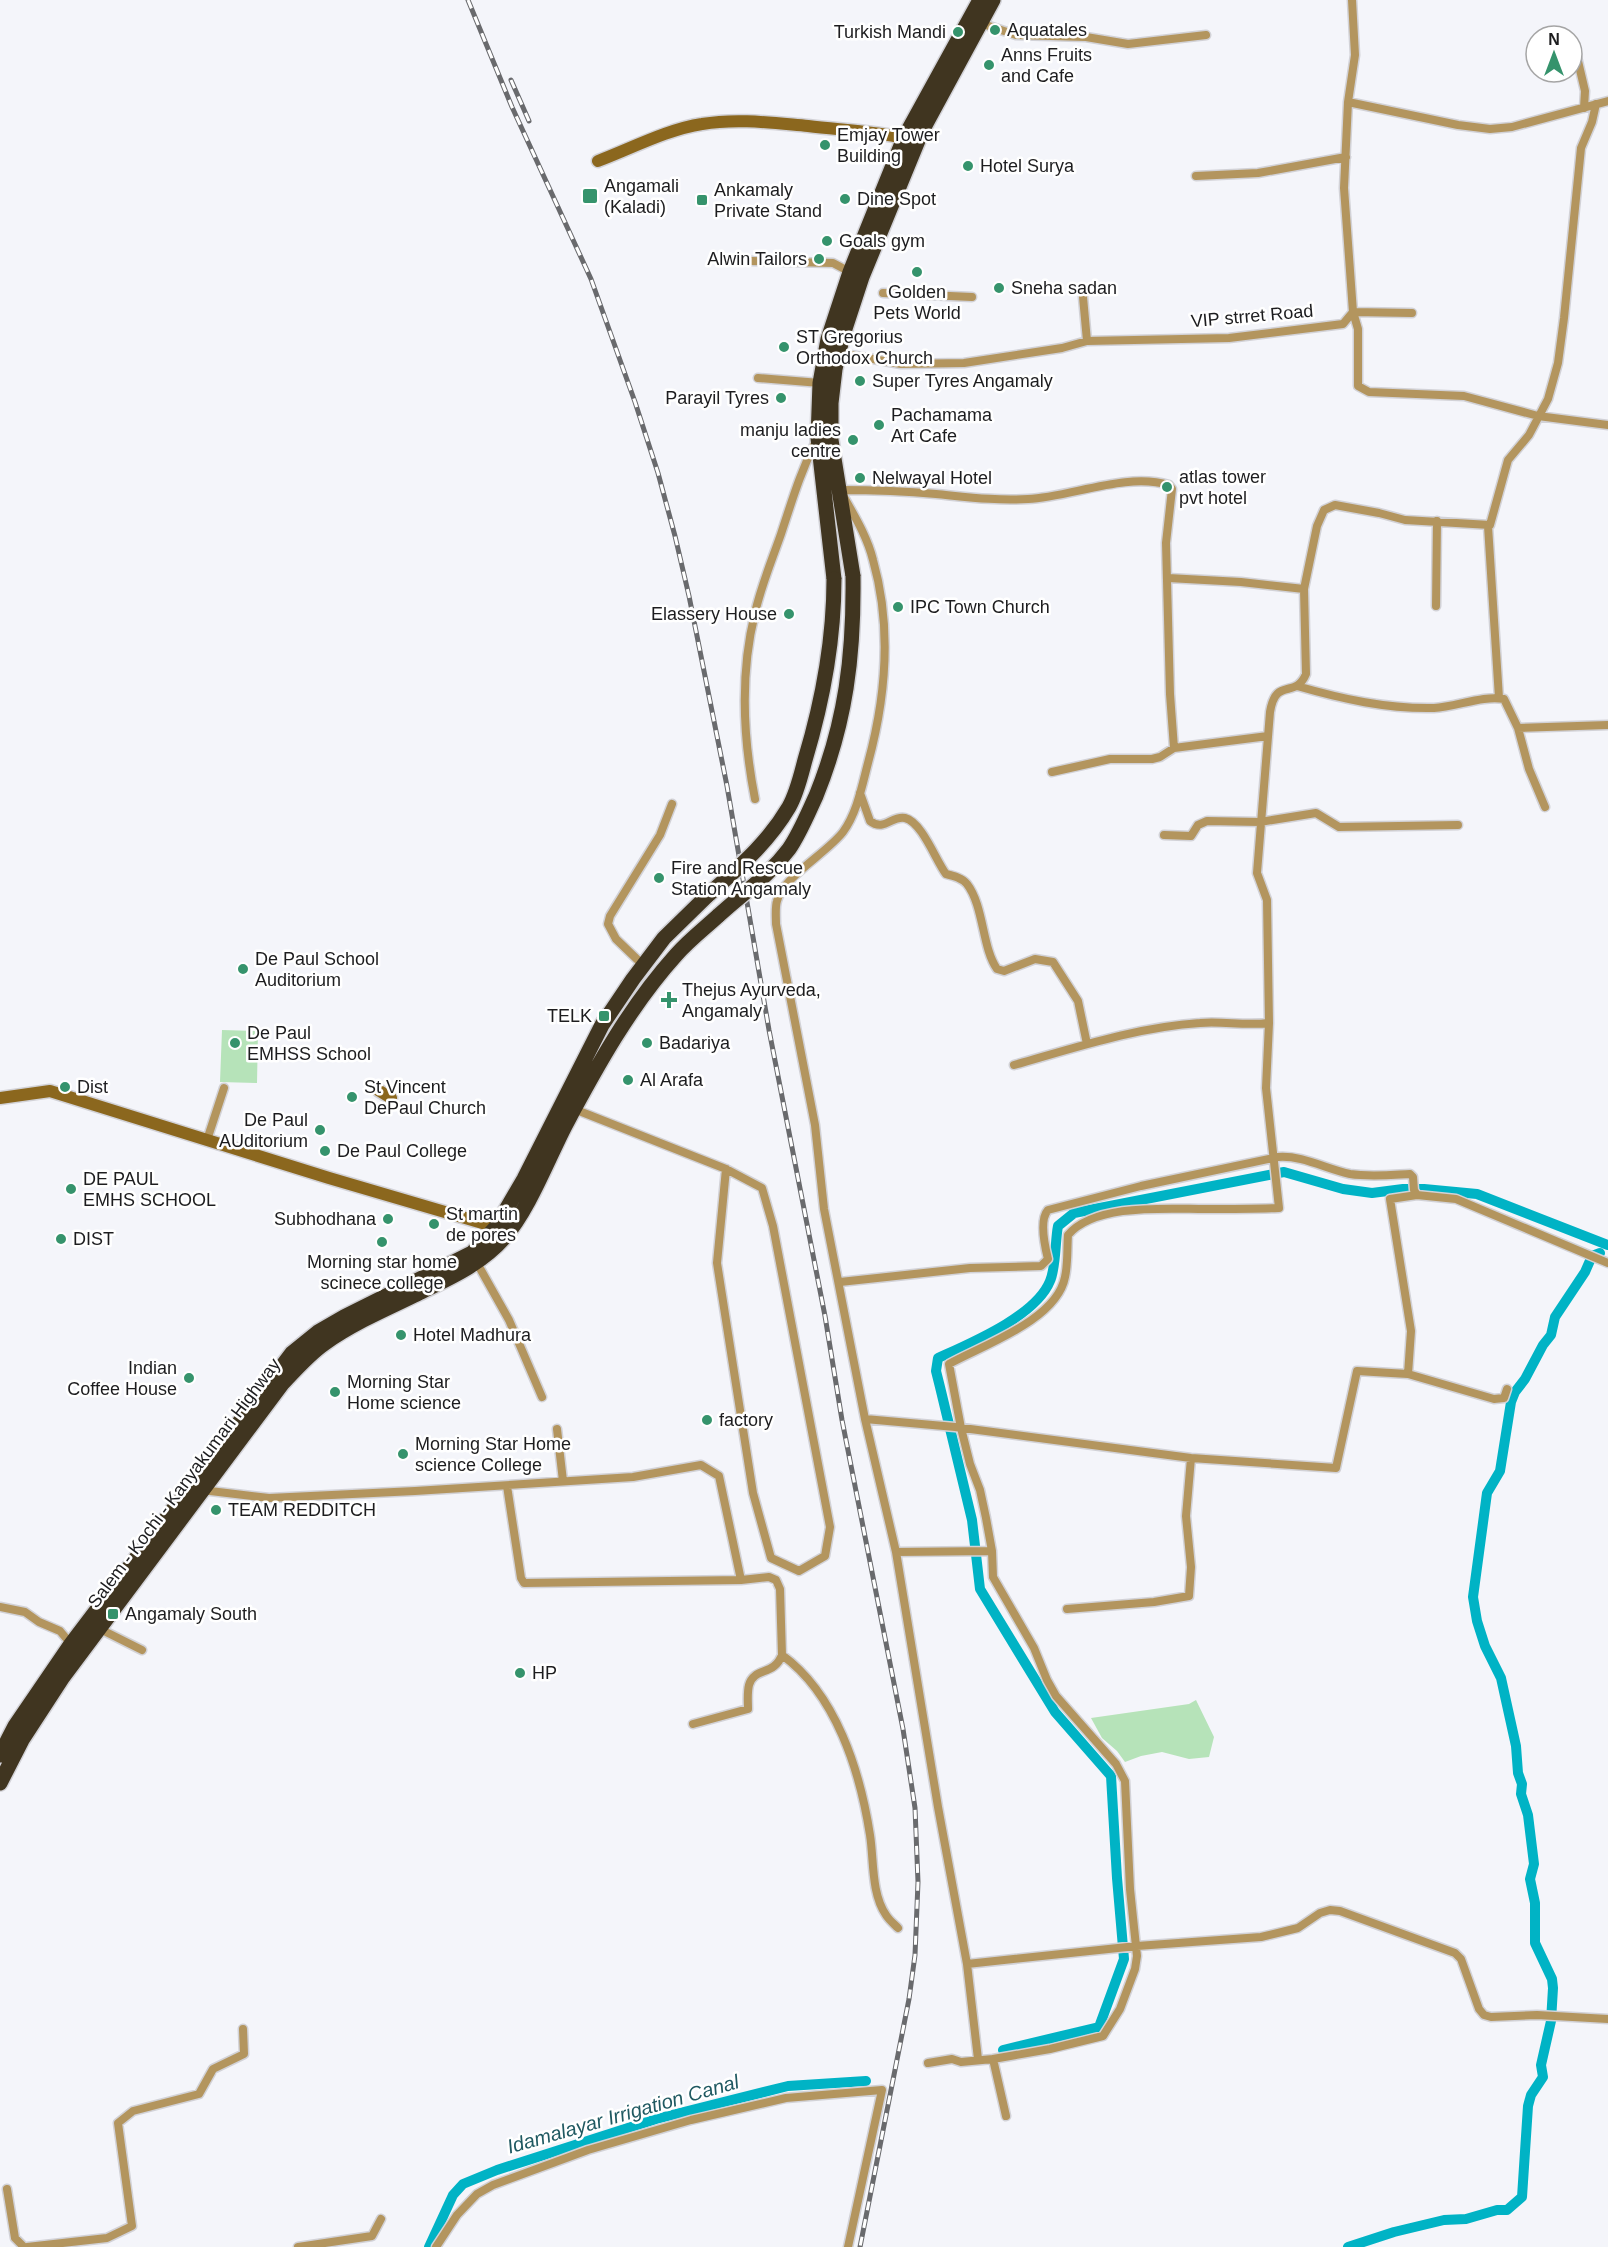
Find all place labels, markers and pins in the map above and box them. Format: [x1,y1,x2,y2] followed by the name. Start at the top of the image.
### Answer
[1007,20,1087,40] place label: Aquatales
[834,22,946,42] place label: Turkish Mandi
[988,23,1002,37] marker: Aquatales
[951,25,965,39] marker: Turkish Mandi
[1001,45,1092,86] place label: Anns Fruits and Cafe
[982,58,996,72] marker: Anns Fruits and Cafe
[837,125,940,166] place label: Emjay Tower Building
[818,138,832,152] marker: Emjay Tower Building
[980,156,1075,176] place label: Hotel Surya
[961,159,975,173] marker: Hotel Surya
[604,176,679,217] place label: Angamali (Kaladi)
[714,180,822,221] place label: Ankamaly Private Stand
[581,187,599,205] marker: Angamali (Kaladi)
[857,189,936,209] place label: Dine Spot
[838,192,852,206] marker: Dine Spot
[695,193,709,207] marker: Ankamaly Private Stand
[839,231,925,251] place label: Goals gym
[820,234,834,248] marker: Goals gym
[707,249,807,269] place label: Alwin Tailors
[812,252,826,266] marker: Alwin Tailors
[910,265,924,279] marker: Golden Pets World
[1011,278,1117,298] place label: Sneha sadan
[992,281,1006,295] marker: Sneha sadan
[873,282,961,323] place label: Golden Pets World
[796,327,933,368] place label: ST Gregorius Orthodox Church
[777,340,791,354] marker: ST Gregorius Orthodox Church
[872,371,1053,391] place label: Super Tyres Angamaly
[853,374,867,388] marker: Super Tyres Angamaly
[665,388,769,408] place label: Parayil Tyres
[774,391,788,405] marker: Parayil Tyres
[891,405,993,446] place label: Pachamama Art Cafe
[872,418,886,432] marker: Pachamama Art Cafe
[740,420,841,461] place label: manju ladies centre
[846,433,860,447] marker: manju ladies centre
[1179,467,1266,508] place label: atlas tower pvt hotel
[872,468,992,488] place label: Nelwayal Hotel
[853,471,867,485] marker: Nelwayal Hotel
[1160,480,1174,494] marker: atlas tower pvt hotel
[910,597,1050,617] place label: IPC Town Church
[891,600,905,614] marker: IPC Town Church
[651,604,777,624] place label: Elassery House
[782,607,796,621] marker: Elassery House
[671,858,811,899] place label: Fire and Rescue Station Angamaly
[652,871,666,885] marker: Fire and Rescue Station Angamaly
[255,949,379,990] place label: De Paul School Auditorium
[236,962,250,976] marker: De Paul School Auditorium
[682,980,821,1021] place label: Thejus Ayurveda, Angamaly
[660,991,678,1009] marker: Thejus Ayurveda, Angamaly
[547,1006,592,1026] place label: TELK
[597,1009,611,1023] marker: TELK
[247,1023,371,1064] place label: De Paul EMHSS School
[659,1033,731,1053] place label: Badariya
[228,1036,242,1050] marker: De Paul EMHSS School
[640,1036,654,1050] marker: Badariya
[640,1070,704,1090] place label: Al Arafa
[621,1073,635,1087] marker: Al Arafa
[77,1077,108,1097] place label: Dist
[364,1077,486,1118] place label: St Vincent DePaul Church
[58,1080,72,1094] marker: Dist
[345,1090,359,1104] marker: St Vincent DePaul Church
[219,1110,308,1151] place label: De Paul AUditorium
[313,1123,327,1137] marker: De Paul AUditorium
[337,1141,467,1161] place label: De Paul College
[318,1144,332,1158] marker: De Paul College
[83,1169,216,1210] place label: DE PAUL EMHS SCHOOL
[64,1182,78,1196] marker: DE PAUL EMHS SCHOOL
[446,1204,518,1245] place label: St martin de pores
[274,1209,377,1229] place label: Subhodhana
[381,1212,395,1226] marker: Subhodhana
[427,1217,441,1231] marker: St martin de pores
[73,1229,114,1249] place label: DIST
[54,1232,68,1246] marker: DIST
[375,1235,389,1249] marker: Morning star home scinece college
[307,1252,457,1293] place label: Morning star home scinece college
[413,1325,532,1345] place label: Hotel Madhura
[394,1328,408,1342] marker: Hotel Madhura
[67,1358,177,1399] place label: Indian Coffee House
[182,1371,196,1385] marker: Indian Coffee House
[347,1372,461,1413] place label: Morning Star Home science
[328,1385,342,1399] marker: Morning Star Home science
[719,1410,773,1430] place label: factory
[700,1413,714,1427] marker: factory
[415,1434,571,1475] place label: Morning Star Home science College
[396,1447,410,1461] marker: Morning Star Home science College
[228,1500,376,1520] place label: TEAM REDDITCH
[209,1503,223,1517] marker: TEAM REDDITCH
[125,1604,257,1624] place label: Angamaly South
[106,1607,120,1621] marker: Angamaly South
[532,1663,557,1683] place label: HP
[513,1666,527,1680] marker: HP

